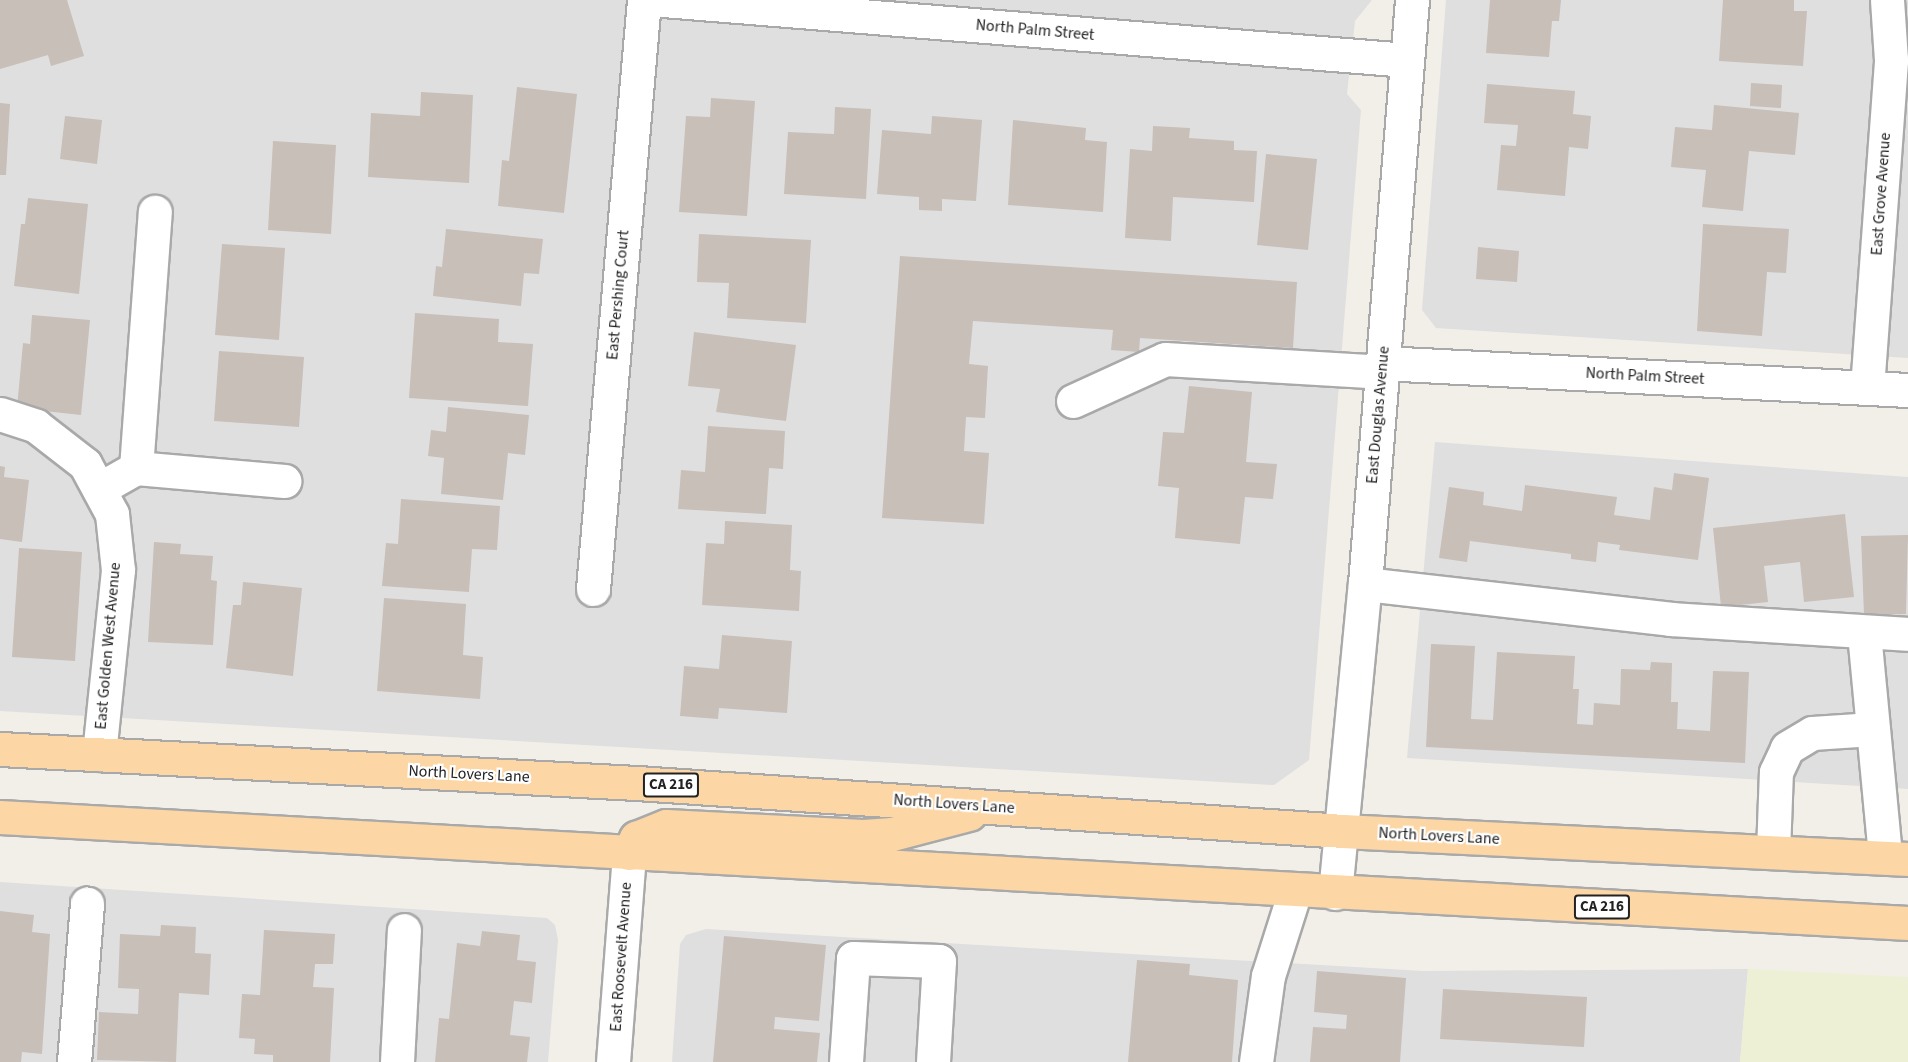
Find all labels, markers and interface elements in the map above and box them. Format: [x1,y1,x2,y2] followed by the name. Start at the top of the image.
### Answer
[975,15,1095,45] street label: North Palm Street
[1867,132,1895,256] street label: East Grove Avenue
[603,229,633,361] street label: East Pershing Court
[1362,345,1394,485] street label: East Douglas Avenue
[1585,363,1705,389] street label: North Palm Street
[91,562,125,730] street label: East Golden West Avenue
[408,761,530,787] street label: North Lovers Lane
[642,773,700,797] road number: CA 216
[893,790,1015,818] street label: North Lovers Lane
[1378,823,1500,849] street label: North Lovers Lane
[606,882,636,1032] street label: East Roosevelt Avenue
[1574,895,1630,919] road number: CA 216

